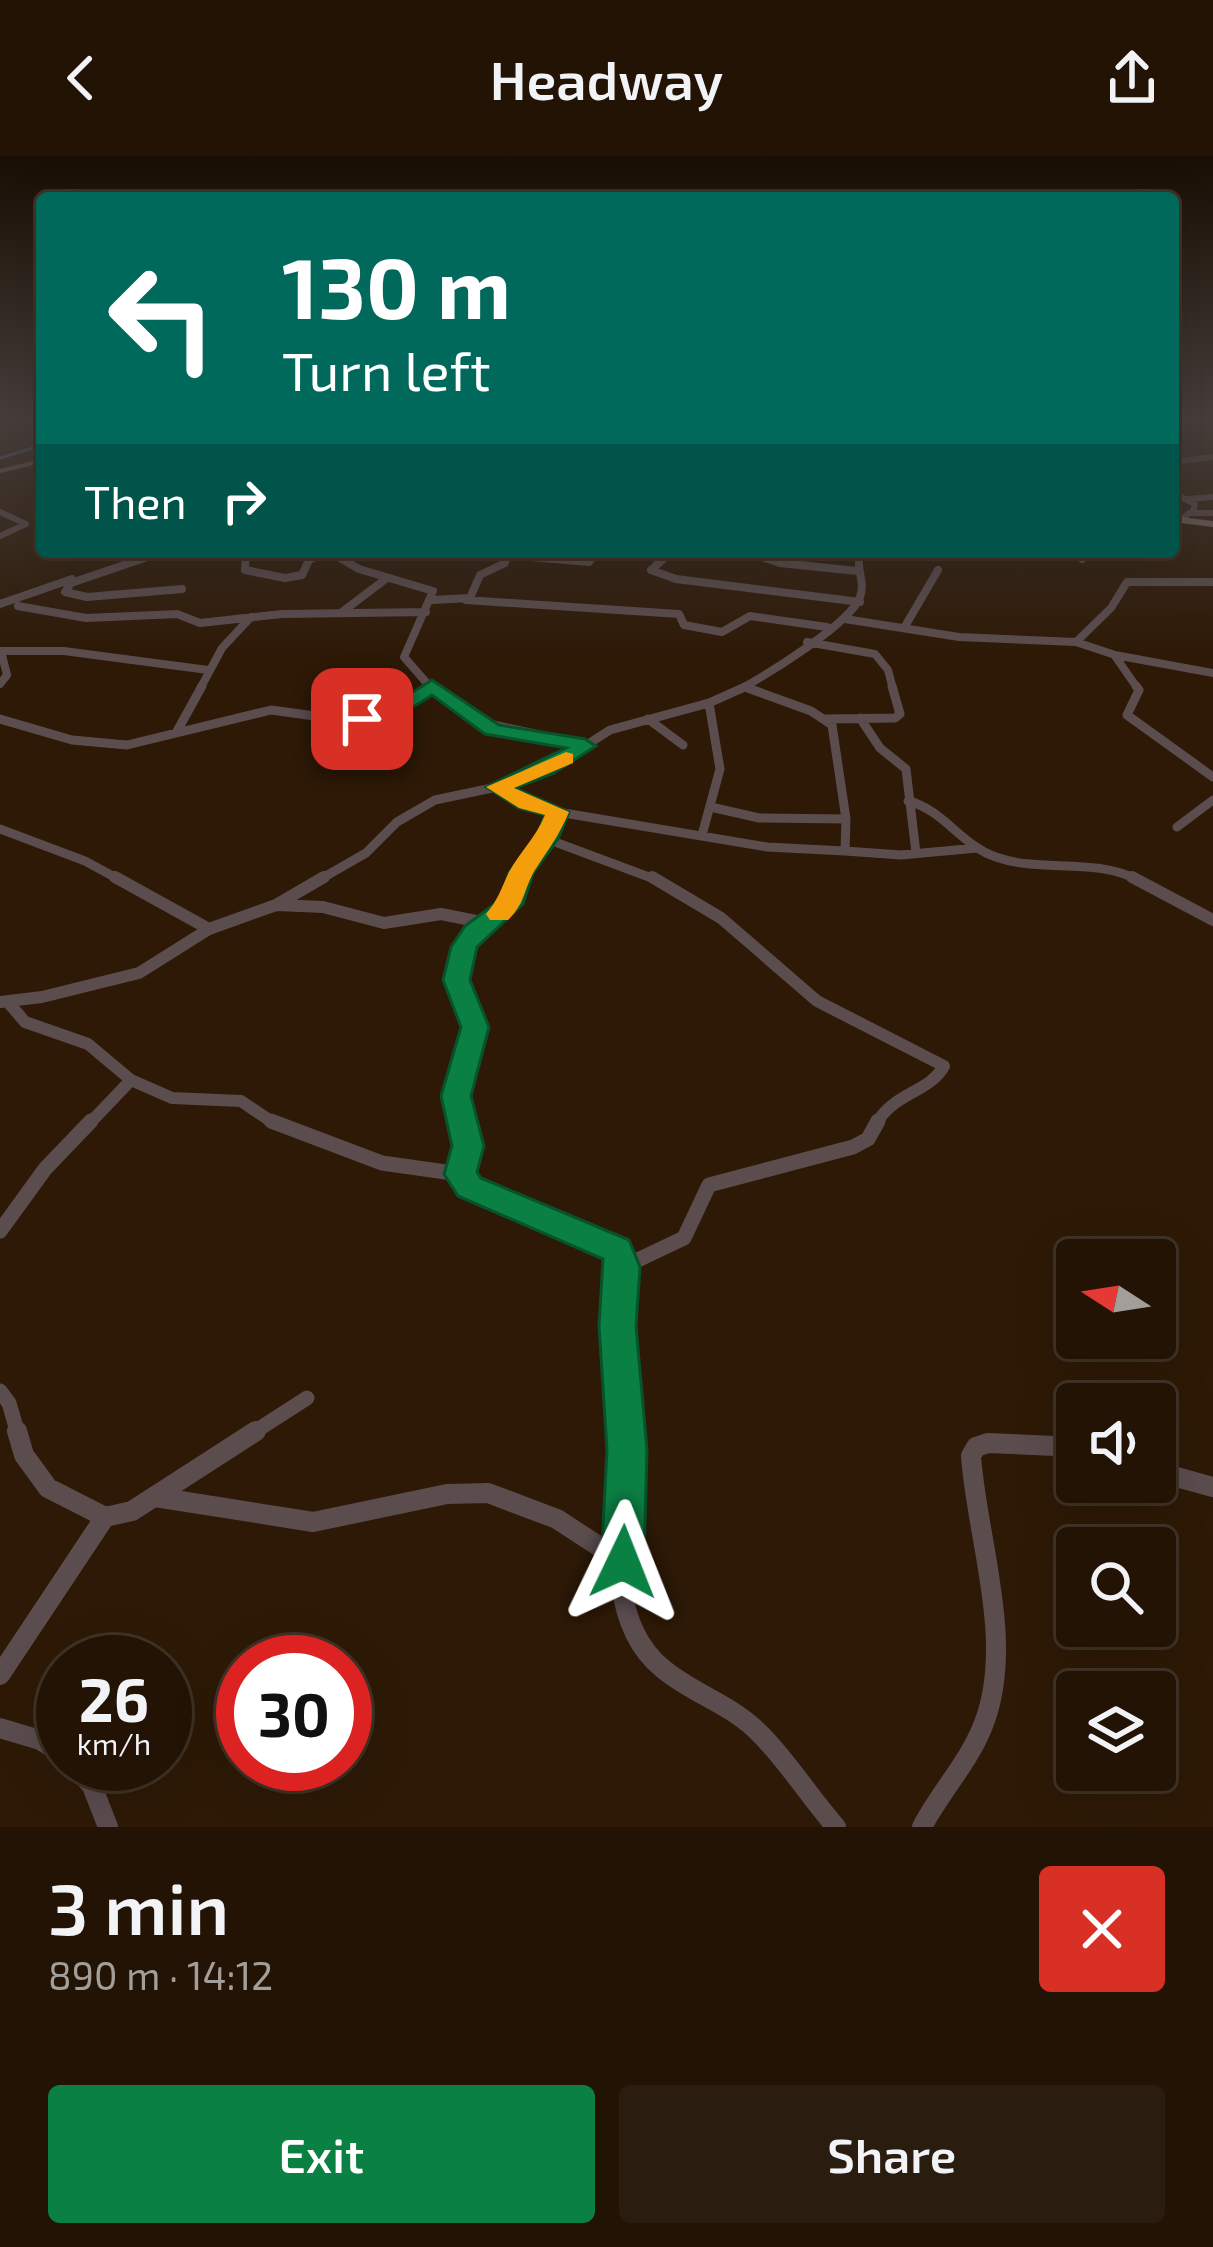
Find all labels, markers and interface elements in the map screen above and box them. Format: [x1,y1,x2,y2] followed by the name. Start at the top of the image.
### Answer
[48,45,114,111] icon: back
[1099,45,1165,111] icon: share
[490,46,723,111] text: Headway
[282,235,511,336] text: 130 m
[84,240,240,396] icon: left
[282,337,491,402] text: Turn left
[211,468,277,534] icon: right
[84,474,187,528] text: Then
[311,668,413,770] pin
[329,686,395,752] icon: arrive
[1056,1239,1176,1359] north arrow
[1056,1239,1176,1791] map controls
[1056,1383,1176,1503] button: sound
[560,1499,686,1625] position arrow
[1056,1527,1176,1647] button: search
[216,1635,372,1791] speed limit sign: 30
[79,1662,149,1734] text: 26
[1056,1671,1176,1791] button: layers
[77,1725,151,1761] text: km/h
[48,1863,229,1949] text: 3 min
[1039,1866,1165,1992] button: close
[48,1951,273,1998] text: 890 m · 14:12
[48,2085,595,2223] button: Exit
[619,2085,1165,2223] button: Share

